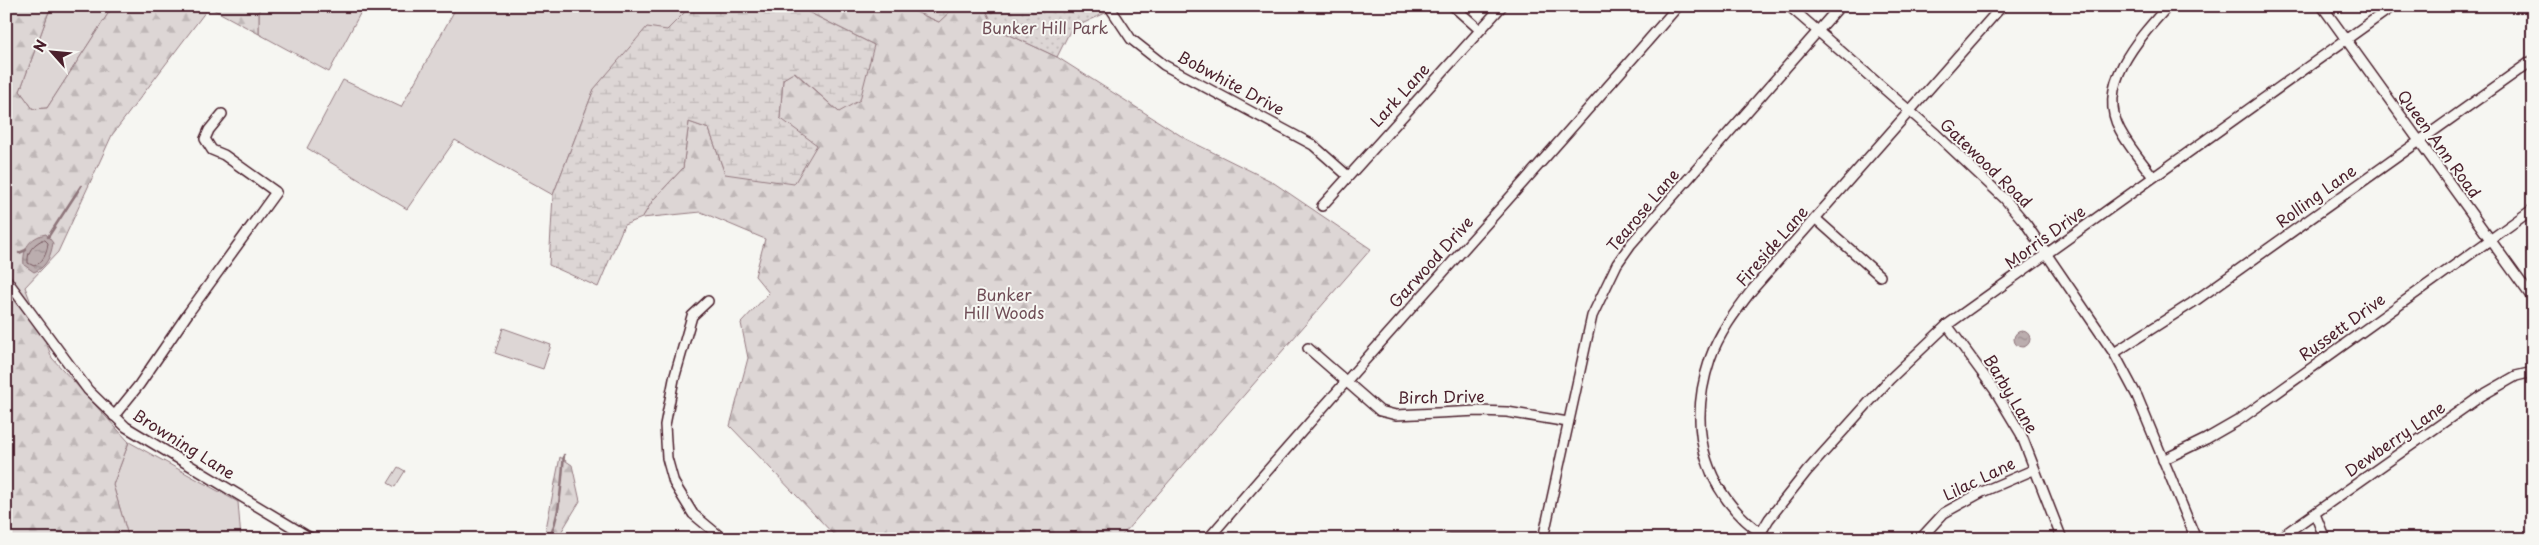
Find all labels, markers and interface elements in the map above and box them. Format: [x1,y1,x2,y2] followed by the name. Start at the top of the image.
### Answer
[982,15,1108,39] park label: Bunker Hill Park
[28,28,78,78] north arrow
[28,36,52,56] text: N
[1174,44,1289,120] street label: Bobwhite Drive
[1364,57,1435,132] street label: Lark Lane
[2392,84,2487,203] street label: Queen Ann Road
[1935,112,2038,213] street label: Gatewood Road
[2270,158,2361,233] street label: Rolling Lane
[1600,162,1684,256] street label: Tearose Lane
[1999,199,2090,274] street label: Morris Drive
[1730,200,1813,291] street label: Fireside Lane
[1382,210,1478,313] street label: Garwood Drive
[964,282,1044,324] park label: Bunker Hill Woods
[2293,287,2390,366] street label: Russett Drive
[1979,349,2045,438] street label: Barby Lane
[1397,383,1485,409] street label: Birch Drive
[2339,395,2450,482] street label: Dewberry Lane
[129,402,240,484] street label: Browning Lane
[1938,450,2019,506] street label: Lilac Lane

